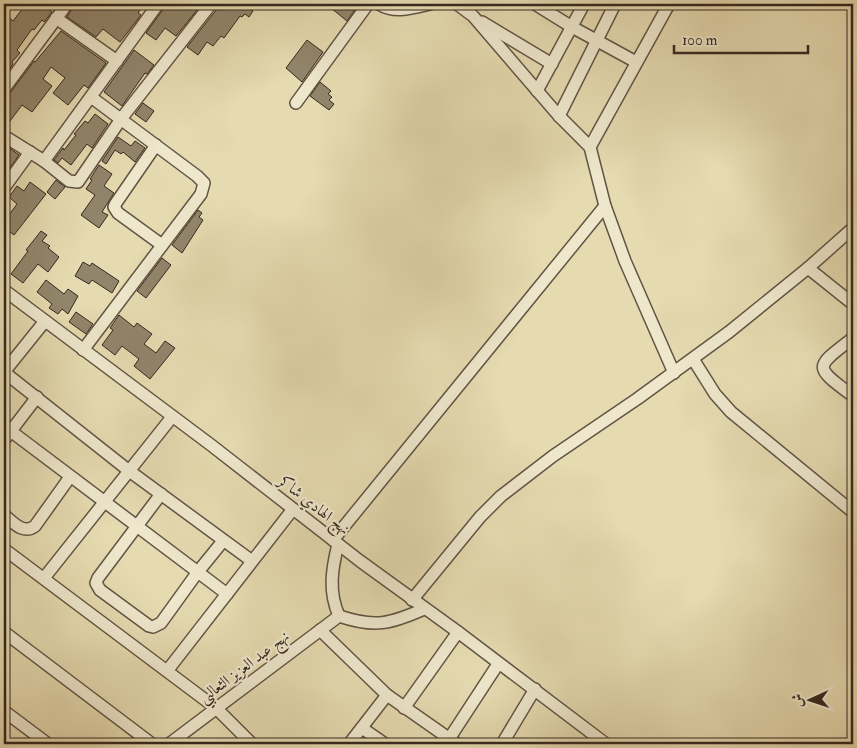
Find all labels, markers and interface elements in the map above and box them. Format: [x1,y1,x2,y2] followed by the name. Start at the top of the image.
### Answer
[674,22,808,54] scale bar
[682,31,718,50] text: 100 m
[270,470,354,542] street label: نهج الهادي شاكر
[195,626,296,712] street label: نهج عبد العزيز الثعالبي
[784,676,834,726] north arrow
[789,693,806,708] text: ش

